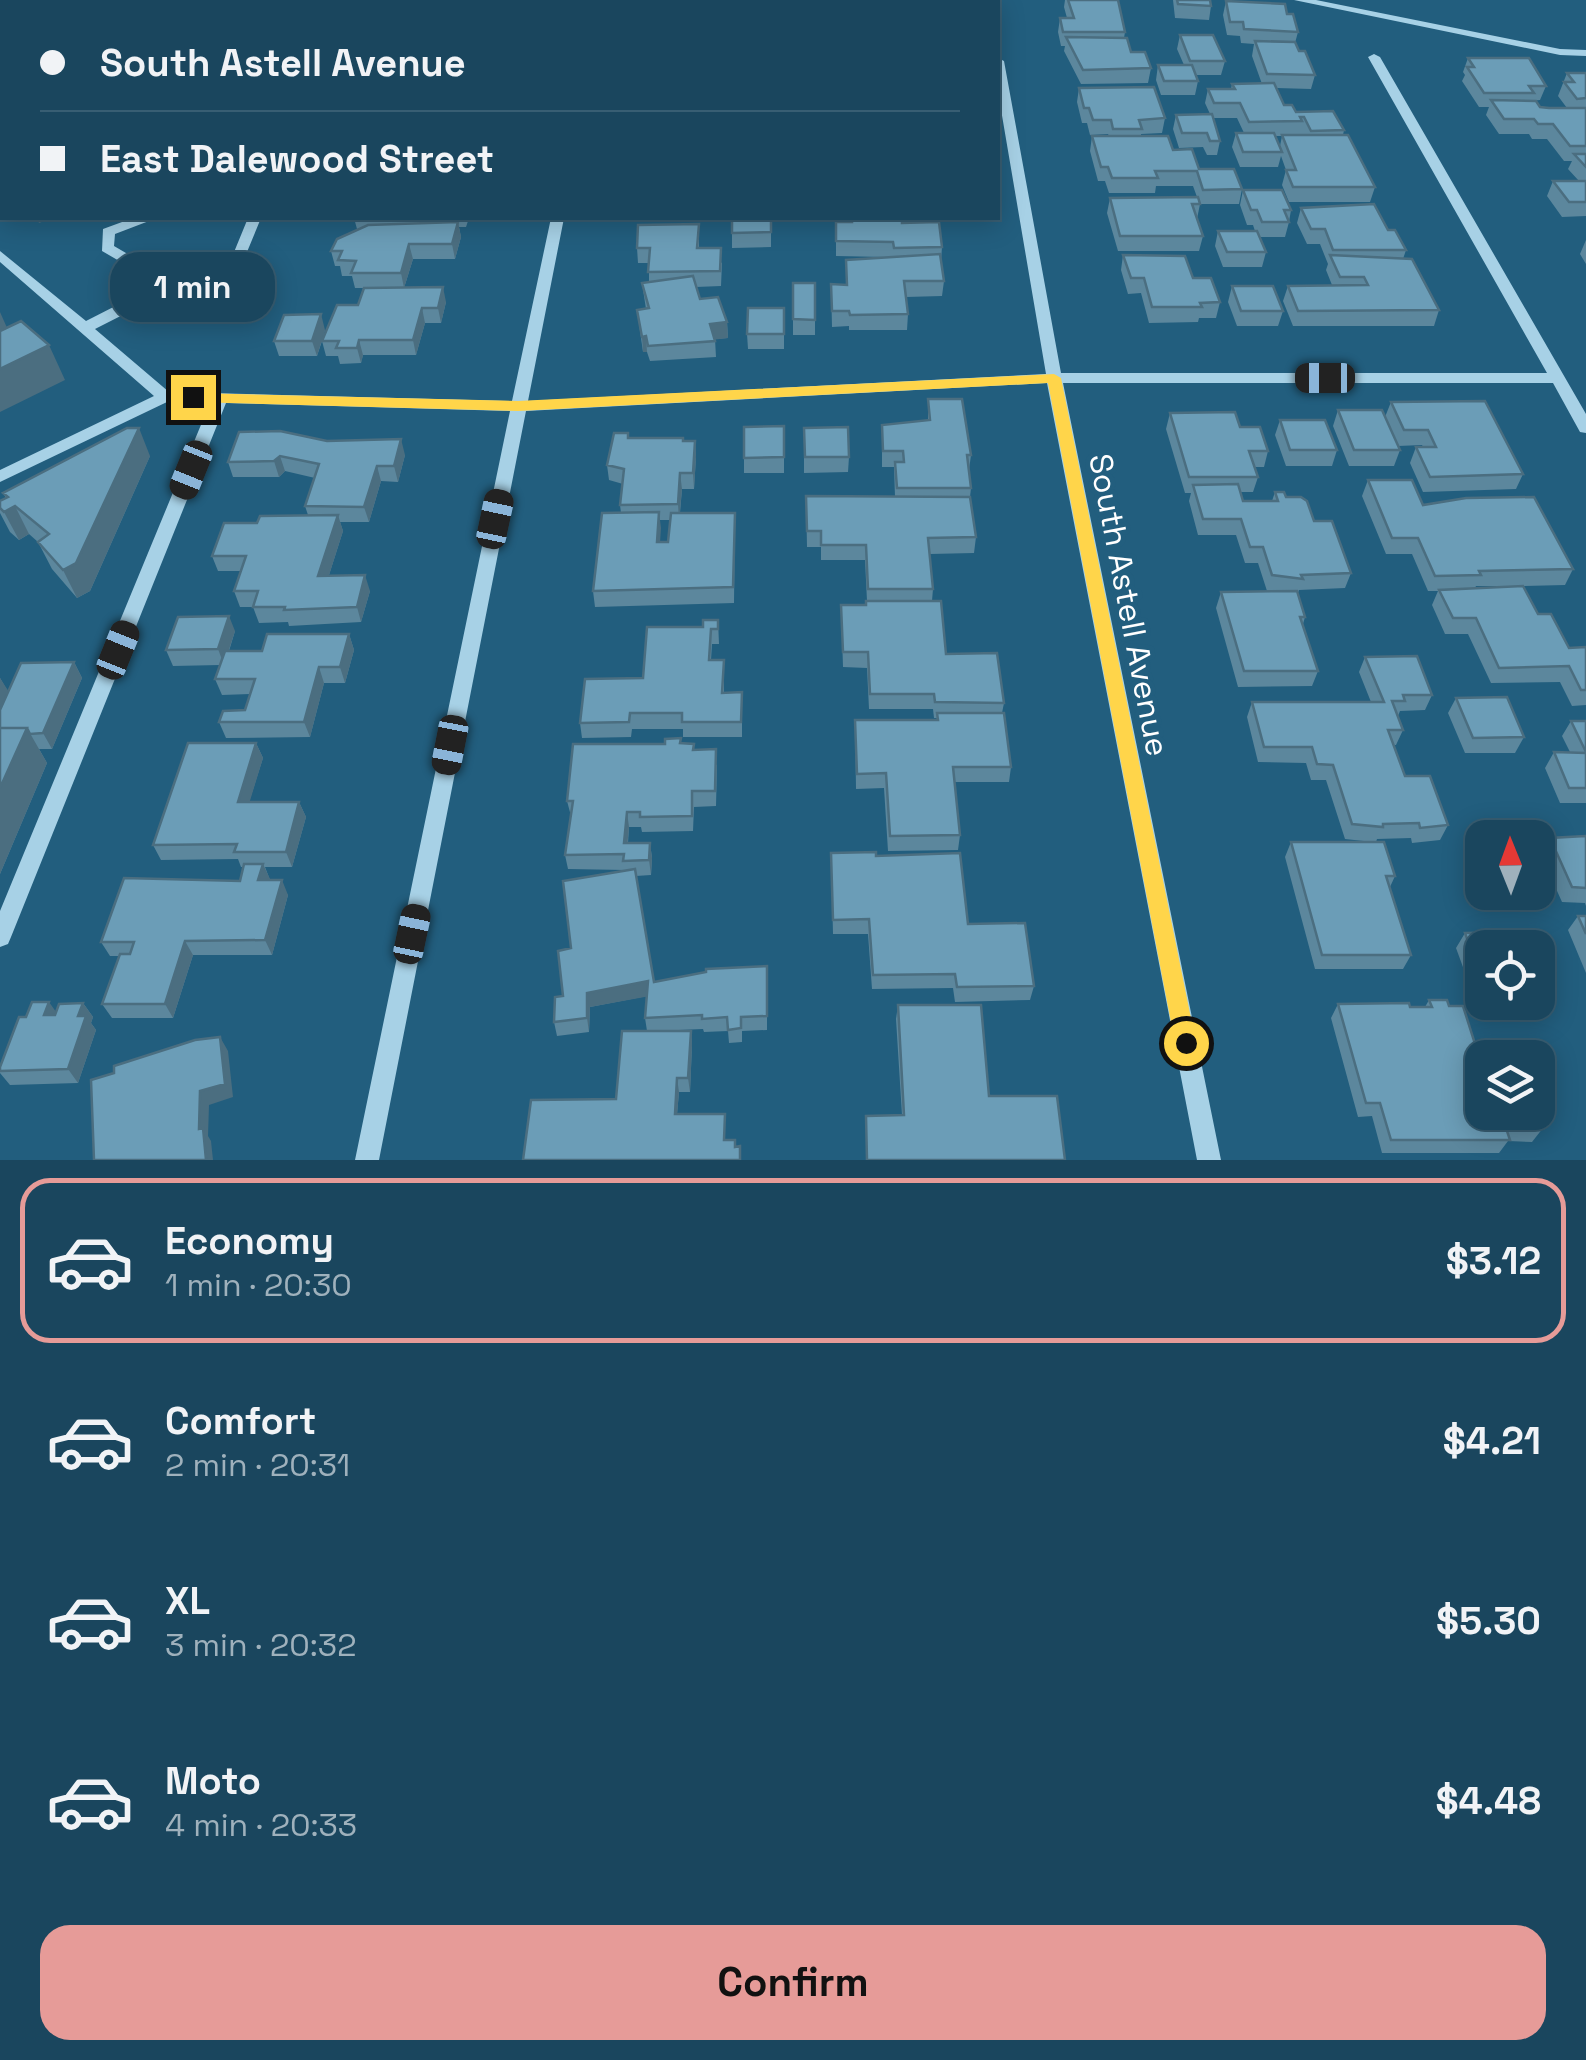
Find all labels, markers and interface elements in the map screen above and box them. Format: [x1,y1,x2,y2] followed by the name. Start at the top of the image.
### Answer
[100,39,466,87] text: South Astell Avenue
[100,135,494,183] text: East Dalewood Street
[110,252,276,322] callout: 1 min
[153,267,232,307] text: 1 min
[1295,363,1355,393] car
[171,375,216,420] route end
[166,437,216,503] car
[1080,450,1178,760] street label: South Astell Avenue
[474,487,516,551] car
[93,617,143,683] car
[430,713,470,777] car
[1465,820,1555,910] north arrow
[1465,820,1555,1130] map controls
[391,902,433,966] car
[1465,930,1555,1020] button: locate
[1164,1021,1209,1066] route start
[1465,1040,1555,1130] button: layers
[45,1216,135,1306] icon: car
[165,1217,334,1265] text: Economy
[1446,1237,1541,1285] text: $3.12
[165,1265,352,1305] text: 1 min · 20:30
[45,1396,135,1486] icon: car
[165,1397,316,1445] text: Comfort
[1443,1417,1541,1465] text: $4.21
[165,1445,350,1485] text: 2 min · 20:31
[45,1576,135,1666] icon: car
[165,1577,210,1625] text: XL
[1436,1597,1541,1645] text: $5.30
[165,1625,357,1665] text: 3 min · 20:32
[45,1756,135,1846] icon: car
[165,1757,261,1805] text: Moto
[1436,1777,1541,1825] text: $4.48
[165,1805,357,1845] text: 4 min · 20:33
[40,1925,1546,2040] button: Confirm

